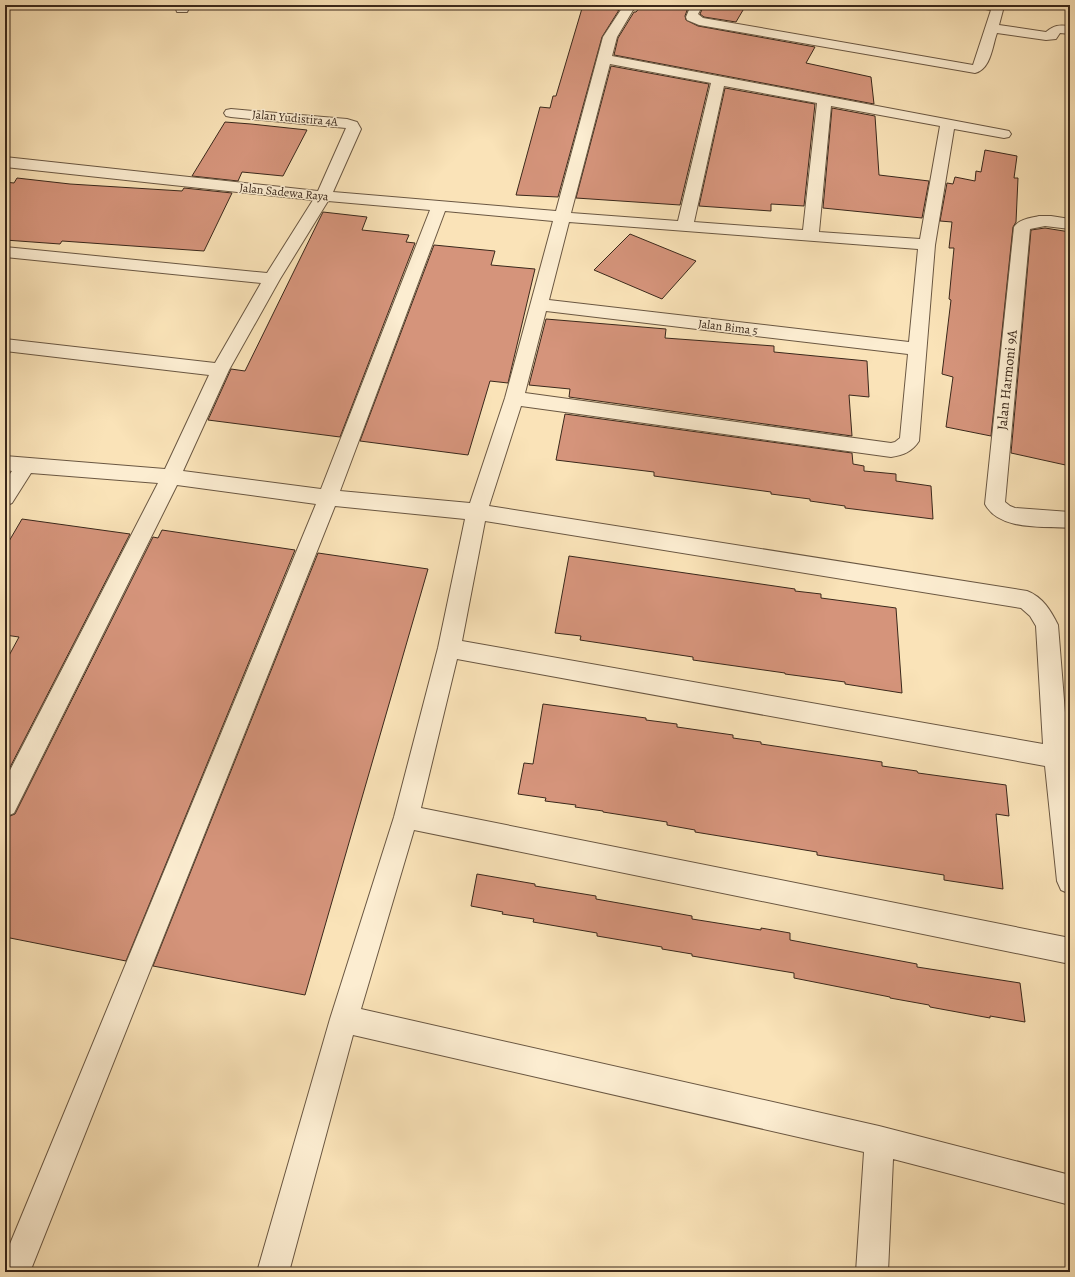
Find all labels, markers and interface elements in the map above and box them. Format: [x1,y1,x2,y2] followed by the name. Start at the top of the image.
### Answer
[251,106,340,130] street label: Jalan Yudistira 4A
[239,179,330,205] street label: Jalan Sadewa Raya
[697,315,759,339] street label: Jalan Bima 5
[992,328,1022,431] street label: Jalan Harmoni 9A

